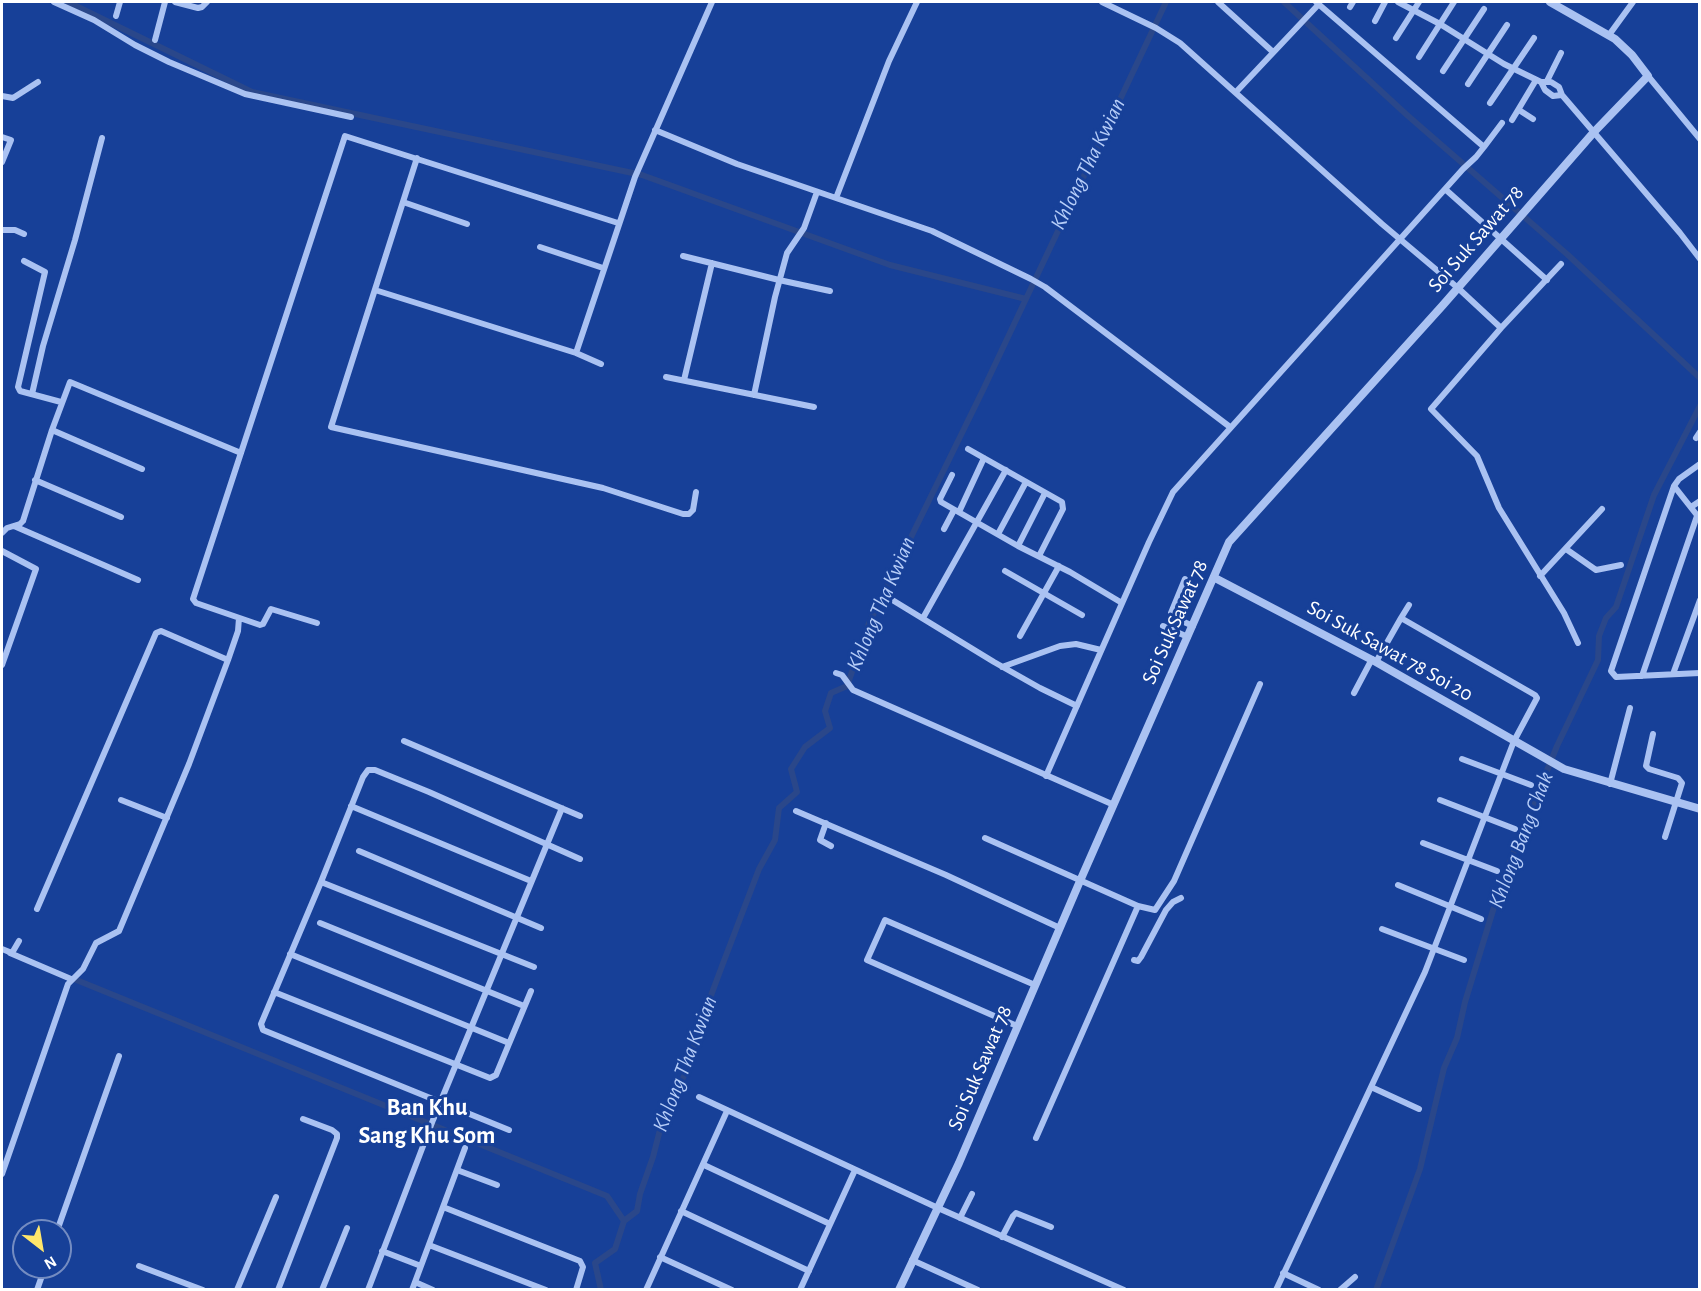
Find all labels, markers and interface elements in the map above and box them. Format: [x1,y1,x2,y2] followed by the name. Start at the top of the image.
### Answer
[1045,94,1131,234] water label: Khlong Tha Kwian
[1423,180,1529,298] street label: Soi Suk Sawat 78
[841,533,921,675] water label: Khlong Tha Kwian
[1136,556,1214,688] street label: Soi Suk Sawat 78
[1303,595,1477,707] street label: Soi Suk Sawat 78 Soi 20
[1483,768,1559,912] water label: Khlong Bang Chak
[647,992,723,1136] water label: Khlong Tha Kwian
[942,1002,1018,1134] street label: Soi Suk Sawat 78
[359,1094,495,1150] district label: Ban Khu Sang Khu Som
[12,1219,72,1279] north arrow
[41,1253,59,1272] text: N

